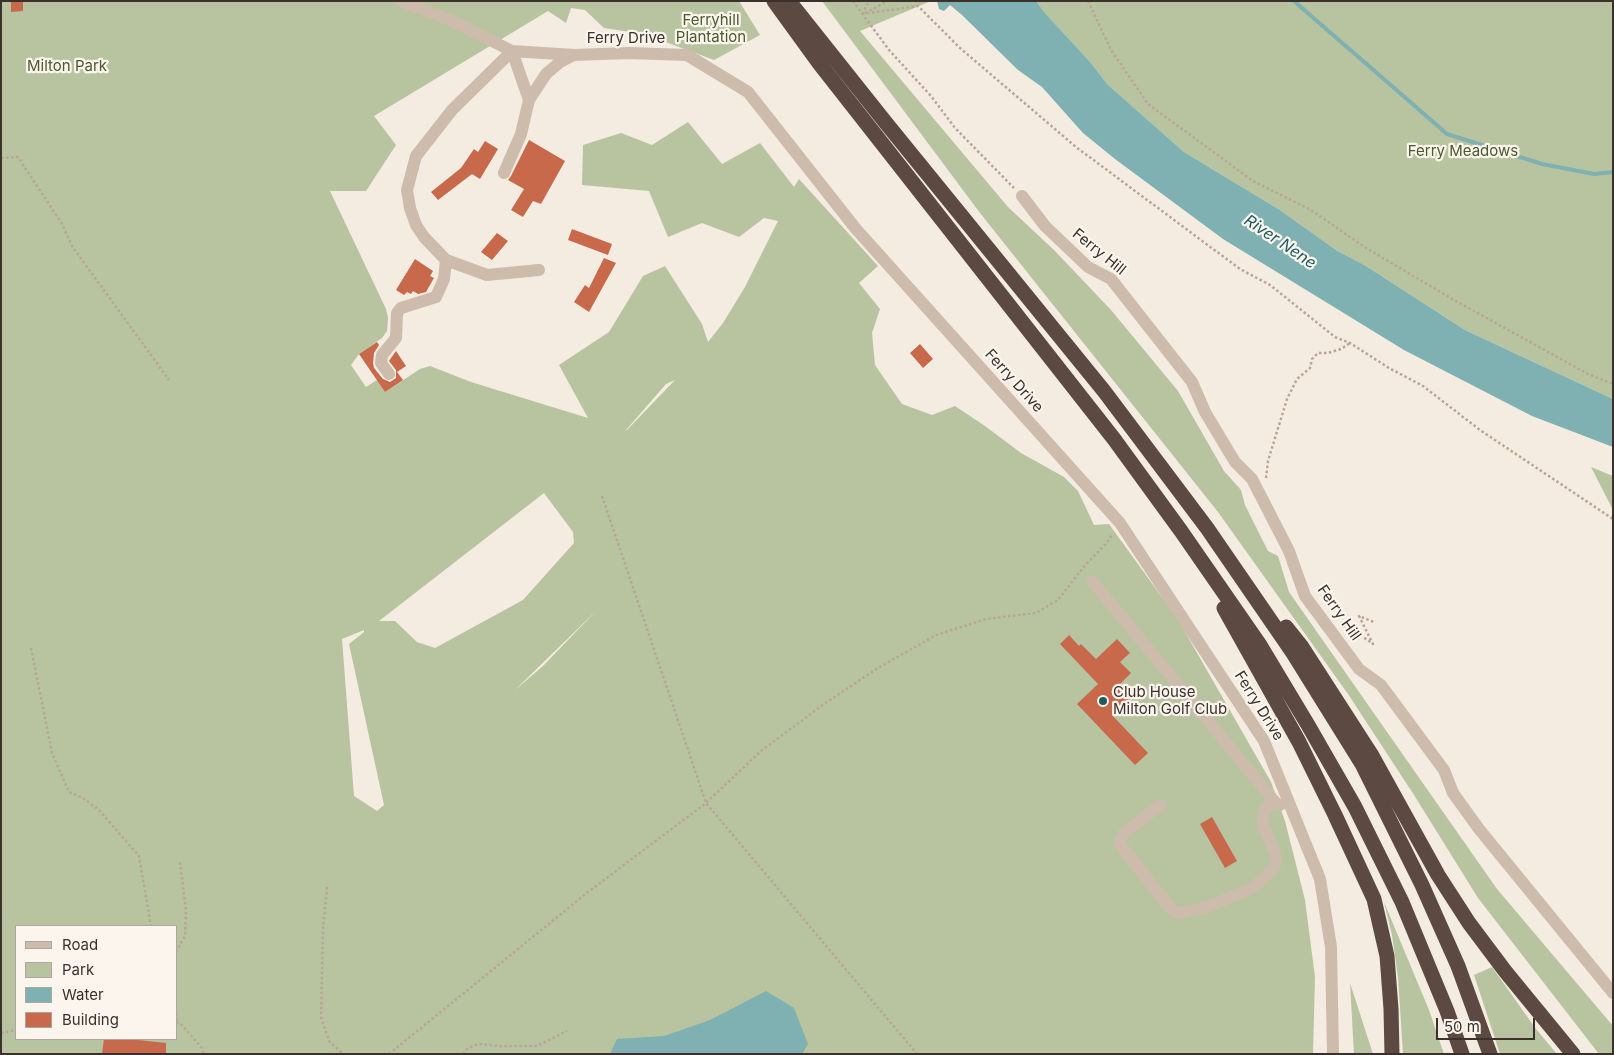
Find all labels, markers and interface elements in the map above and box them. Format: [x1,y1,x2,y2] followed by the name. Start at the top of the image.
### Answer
[676,11,746,46] park label: Ferryhill Plantation
[587,29,665,47] street label: Ferry Drive
[27,57,107,75] park label: Milton Park
[1408,142,1518,160] park label: Ferry Meadows
[1240,211,1320,273] water label: River Nene
[1069,225,1129,279] street label: Ferry Hill
[981,346,1047,416] street label: Ferry Drive
[1313,582,1365,644] street label: Ferry Hill
[1231,668,1287,744] street label: Ferry Drive
[1113,683,1227,718] place label: Club House Milton Golf Club
[1097,695,1109,707] marker: Club House Milton Golf Club
[15,925,178,1040] legend
[62,935,98,954] text: Road
[62,960,94,979] text: Park
[62,985,104,1004] text: Water
[1439,1008,1538,1040] scale bar
[62,1010,119,1029] text: Building
[1444,1017,1480,1036] text: 50 m

